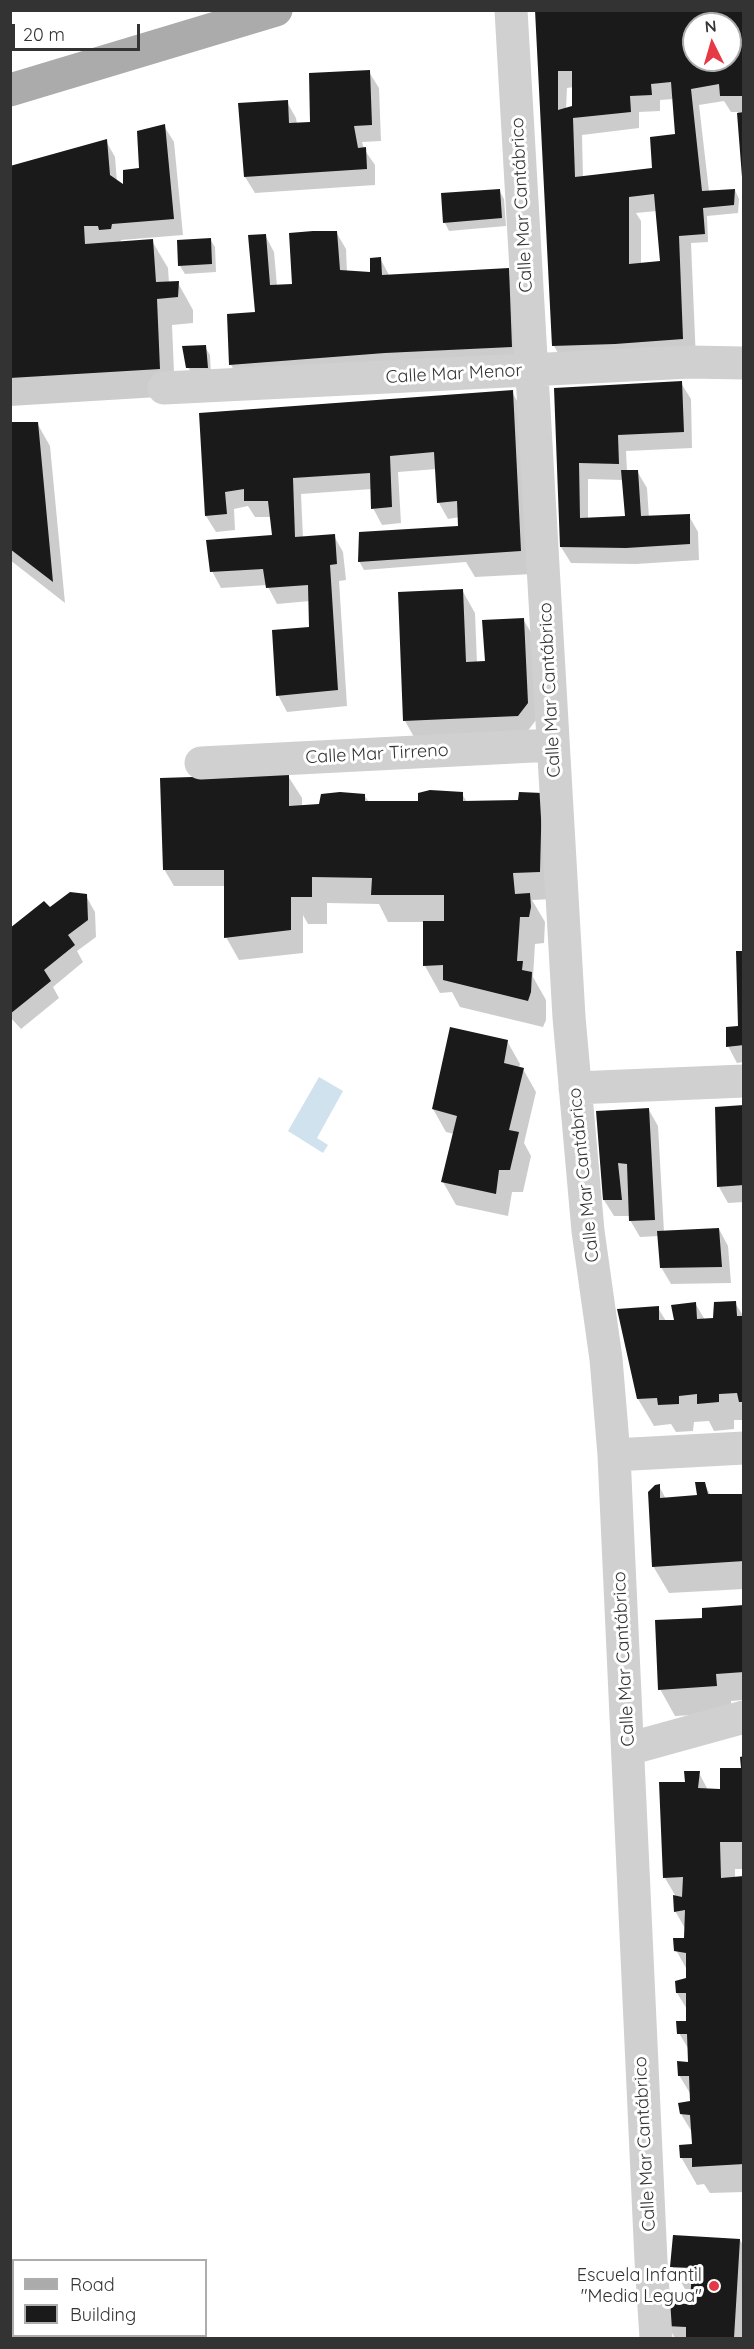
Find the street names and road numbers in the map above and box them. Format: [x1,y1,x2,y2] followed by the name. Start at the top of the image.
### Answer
[507,117,537,293] street label: Calle Mar Cantábrico
[385,360,523,388] street label: Calle Mar Menor
[535,602,565,778] street label: Calle Mar Cantábrico
[305,739,449,769] street label: Calle Mar Tirreno
[564,1087,604,1263] street label: Calle Mar Cantábrico
[609,1571,639,1747] street label: Calle Mar Cantábrico
[630,2056,660,2232] street label: Calle Mar Cantábrico

